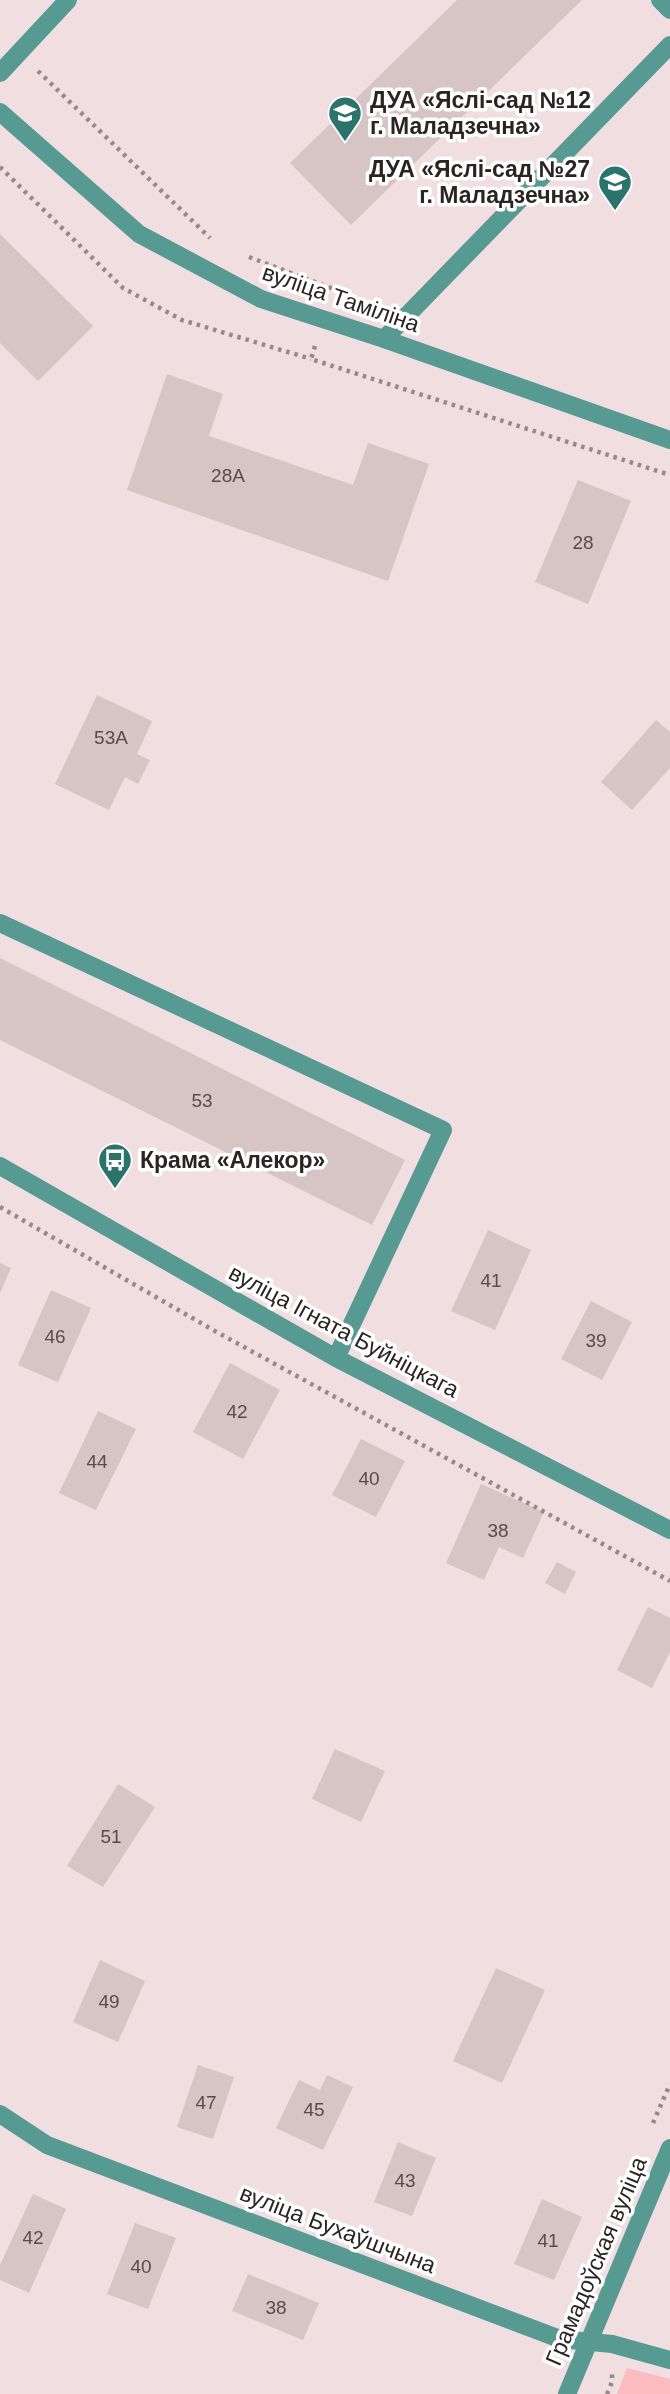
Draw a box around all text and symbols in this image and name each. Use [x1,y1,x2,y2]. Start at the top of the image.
place label: ДУА «Яслі-сад №12 г. Маладзечна» [370,87,591,139]
school or university icon: ДУА «Яслі-сад №12 г. Маладзечна» [326,94,364,143]
place label: ДУА «Яслі-сад №27 г. Маладзечна» [369,156,590,208]
school or university icon: ДУА «Яслі-сад №27 г. Маладзечна» [596,163,634,212]
street label: вуліца Таміліна [259,259,423,337]
house number: 28А [211,465,245,486]
house number: 28 [572,532,594,553]
house number: 53А [94,727,128,748]
house number: 53 [191,1090,213,1111]
bus stop icon: Крама «Алекор» [96,1141,134,1190]
place label: Крама «Алекор» [140,1147,325,1173]
street label: вуліца Ігната Буйніцкага [225,1259,464,1403]
house number: 41 [480,1270,502,1291]
house number: 46 [44,1326,66,1347]
house number: 39 [585,1330,607,1351]
house number: 42 [226,1401,248,1422]
house number: 44 [86,1451,108,1472]
house number: 40 [358,1468,380,1489]
house number: 38 [487,1520,509,1541]
house number: 51 [100,1826,122,1847]
house number: 49 [98,1991,120,2012]
house number: 47 [195,2092,217,2113]
house number: 45 [303,2099,325,2120]
street label: Грамадоўская вуліца [540,2153,652,2369]
house number: 43 [394,2170,416,2191]
street label: вуліца Бухаўшчына [236,2180,440,2278]
house number: 42 [22,2227,44,2248]
house number: 41 [537,2230,559,2251]
house number: 40 [130,2256,152,2277]
house number: 38 [265,2297,287,2318]

